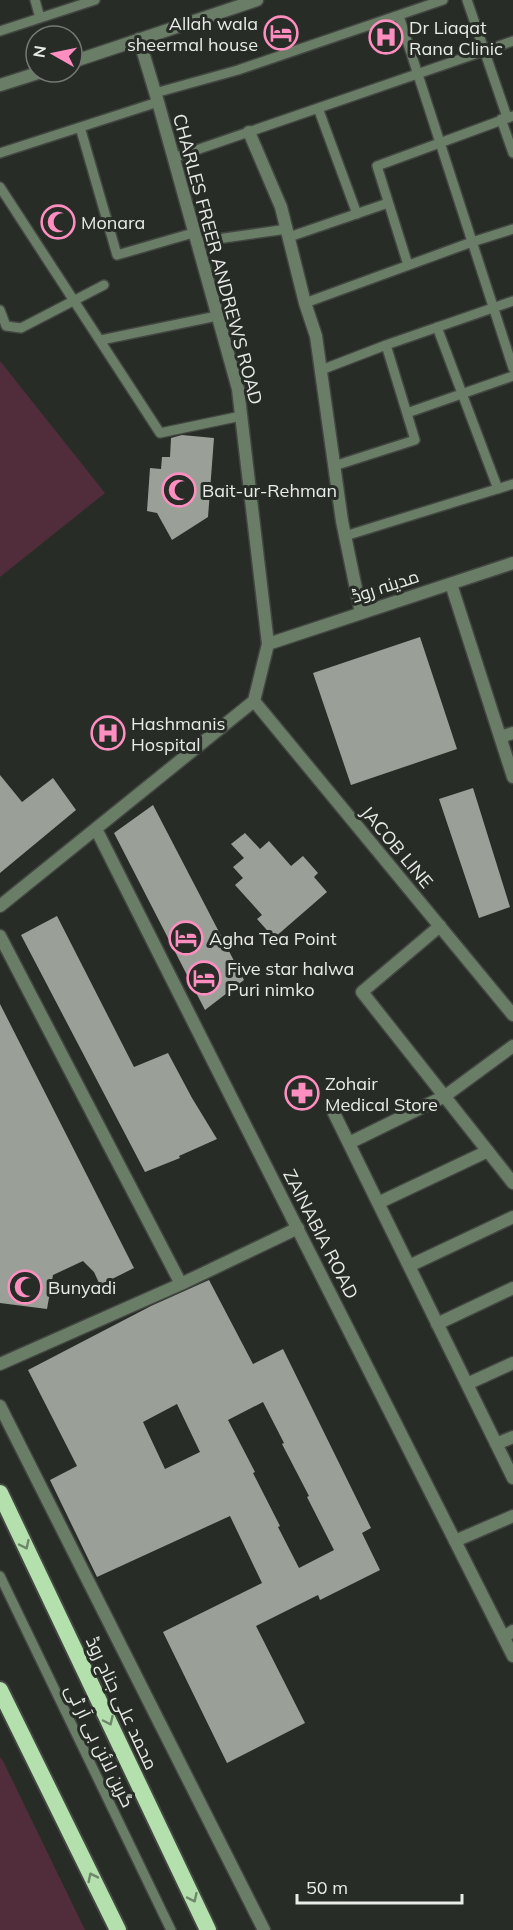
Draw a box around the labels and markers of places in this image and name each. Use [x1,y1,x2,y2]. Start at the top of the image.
place label: Allah wala sheermal house [127,12,258,56]
hotel icon: Allah wala sheermal house [263,15,299,51]
place label: Dr Liaqat Rana Clinic [409,16,503,60]
hospital icon: Dr Liaqat Rana Clinic [368,19,404,55]
mosque icon: Monara [40,204,76,240]
place label: Monara [81,211,145,234]
mosque icon: Bait-ur-Rehman [161,472,197,508]
place label: Bait-ur-Rehman [202,479,337,502]
place label: Hashmanis Hospital [131,712,225,756]
hospital icon: Hashmanis Hospital [90,715,126,751]
hotel icon: Agha Tea Point [168,920,204,956]
place label: Agha Tea Point [209,927,337,950]
place label: Five star halwa Puri nimko [227,957,354,1001]
hotel icon: Five star halwa Puri nimko [186,960,222,996]
place label: Zohair Medical Store [325,1072,438,1116]
pharmacy icon: Zohair Medical Store [284,1075,320,1111]
mosque icon: Bunyadi [7,1269,43,1305]
place label: Bunyadi [48,1276,116,1299]

